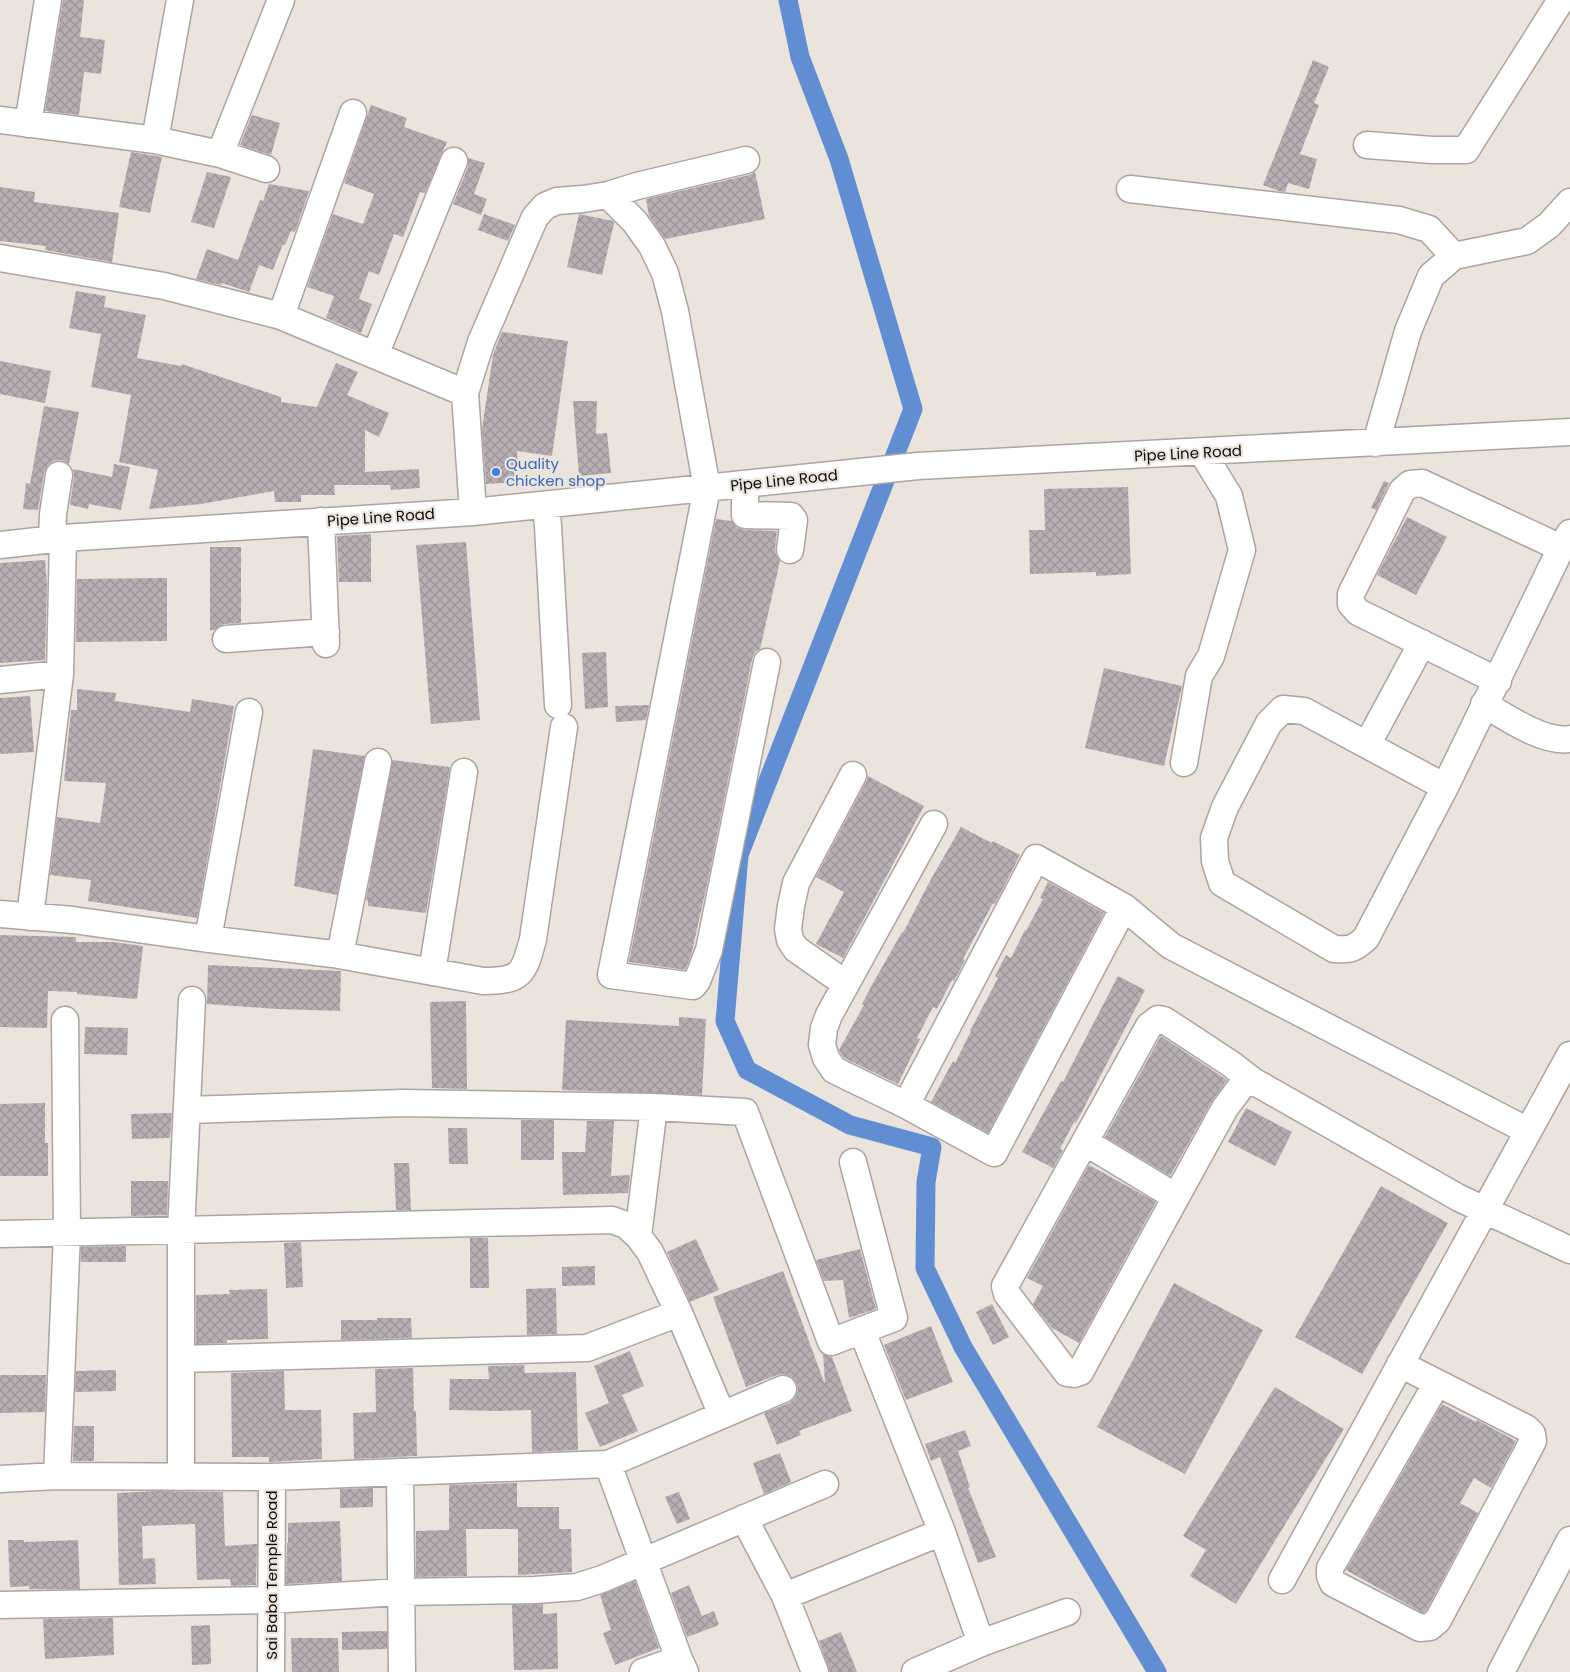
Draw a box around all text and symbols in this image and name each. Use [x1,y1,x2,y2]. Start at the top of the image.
street label: Pipe Line Road [1134,440,1242,466]
place label: Quality chicken shop [506,453,605,491]
street label: Pipe Line Road [729,464,839,496]
marker: Quality chicken shop [490,466,502,478]
street label: Pipe Line Road [326,503,436,531]
street label: Sai Baba Temple Road [261,1490,282,1660]

